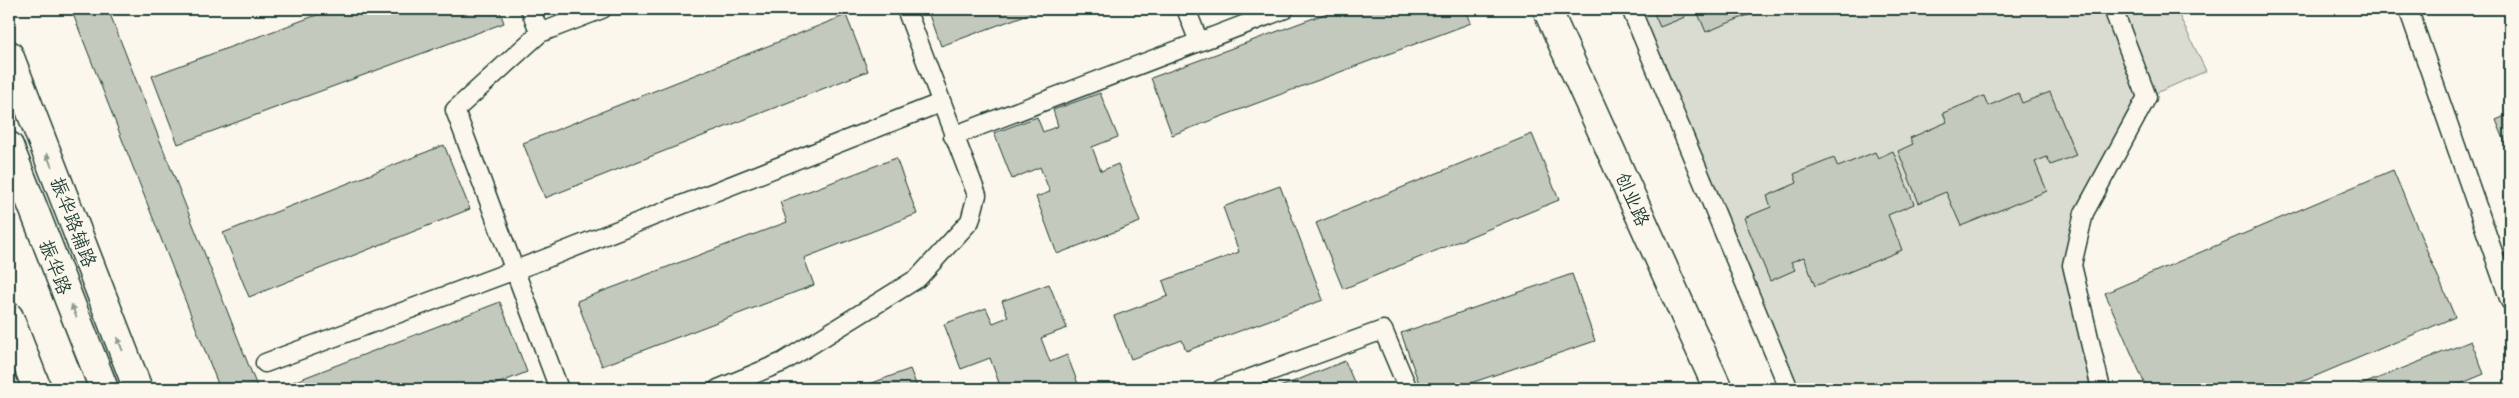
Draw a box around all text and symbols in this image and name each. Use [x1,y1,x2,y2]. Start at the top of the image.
one-way arrow [45,152,53,167]
street label: 创业路 [1610,168,1656,230]
street label: 振华路辅路 [46,174,102,270]
street label: 振华路 [35,236,77,298]
one-way arrow [69,304,77,318]
one-way arrow [116,337,124,351]

